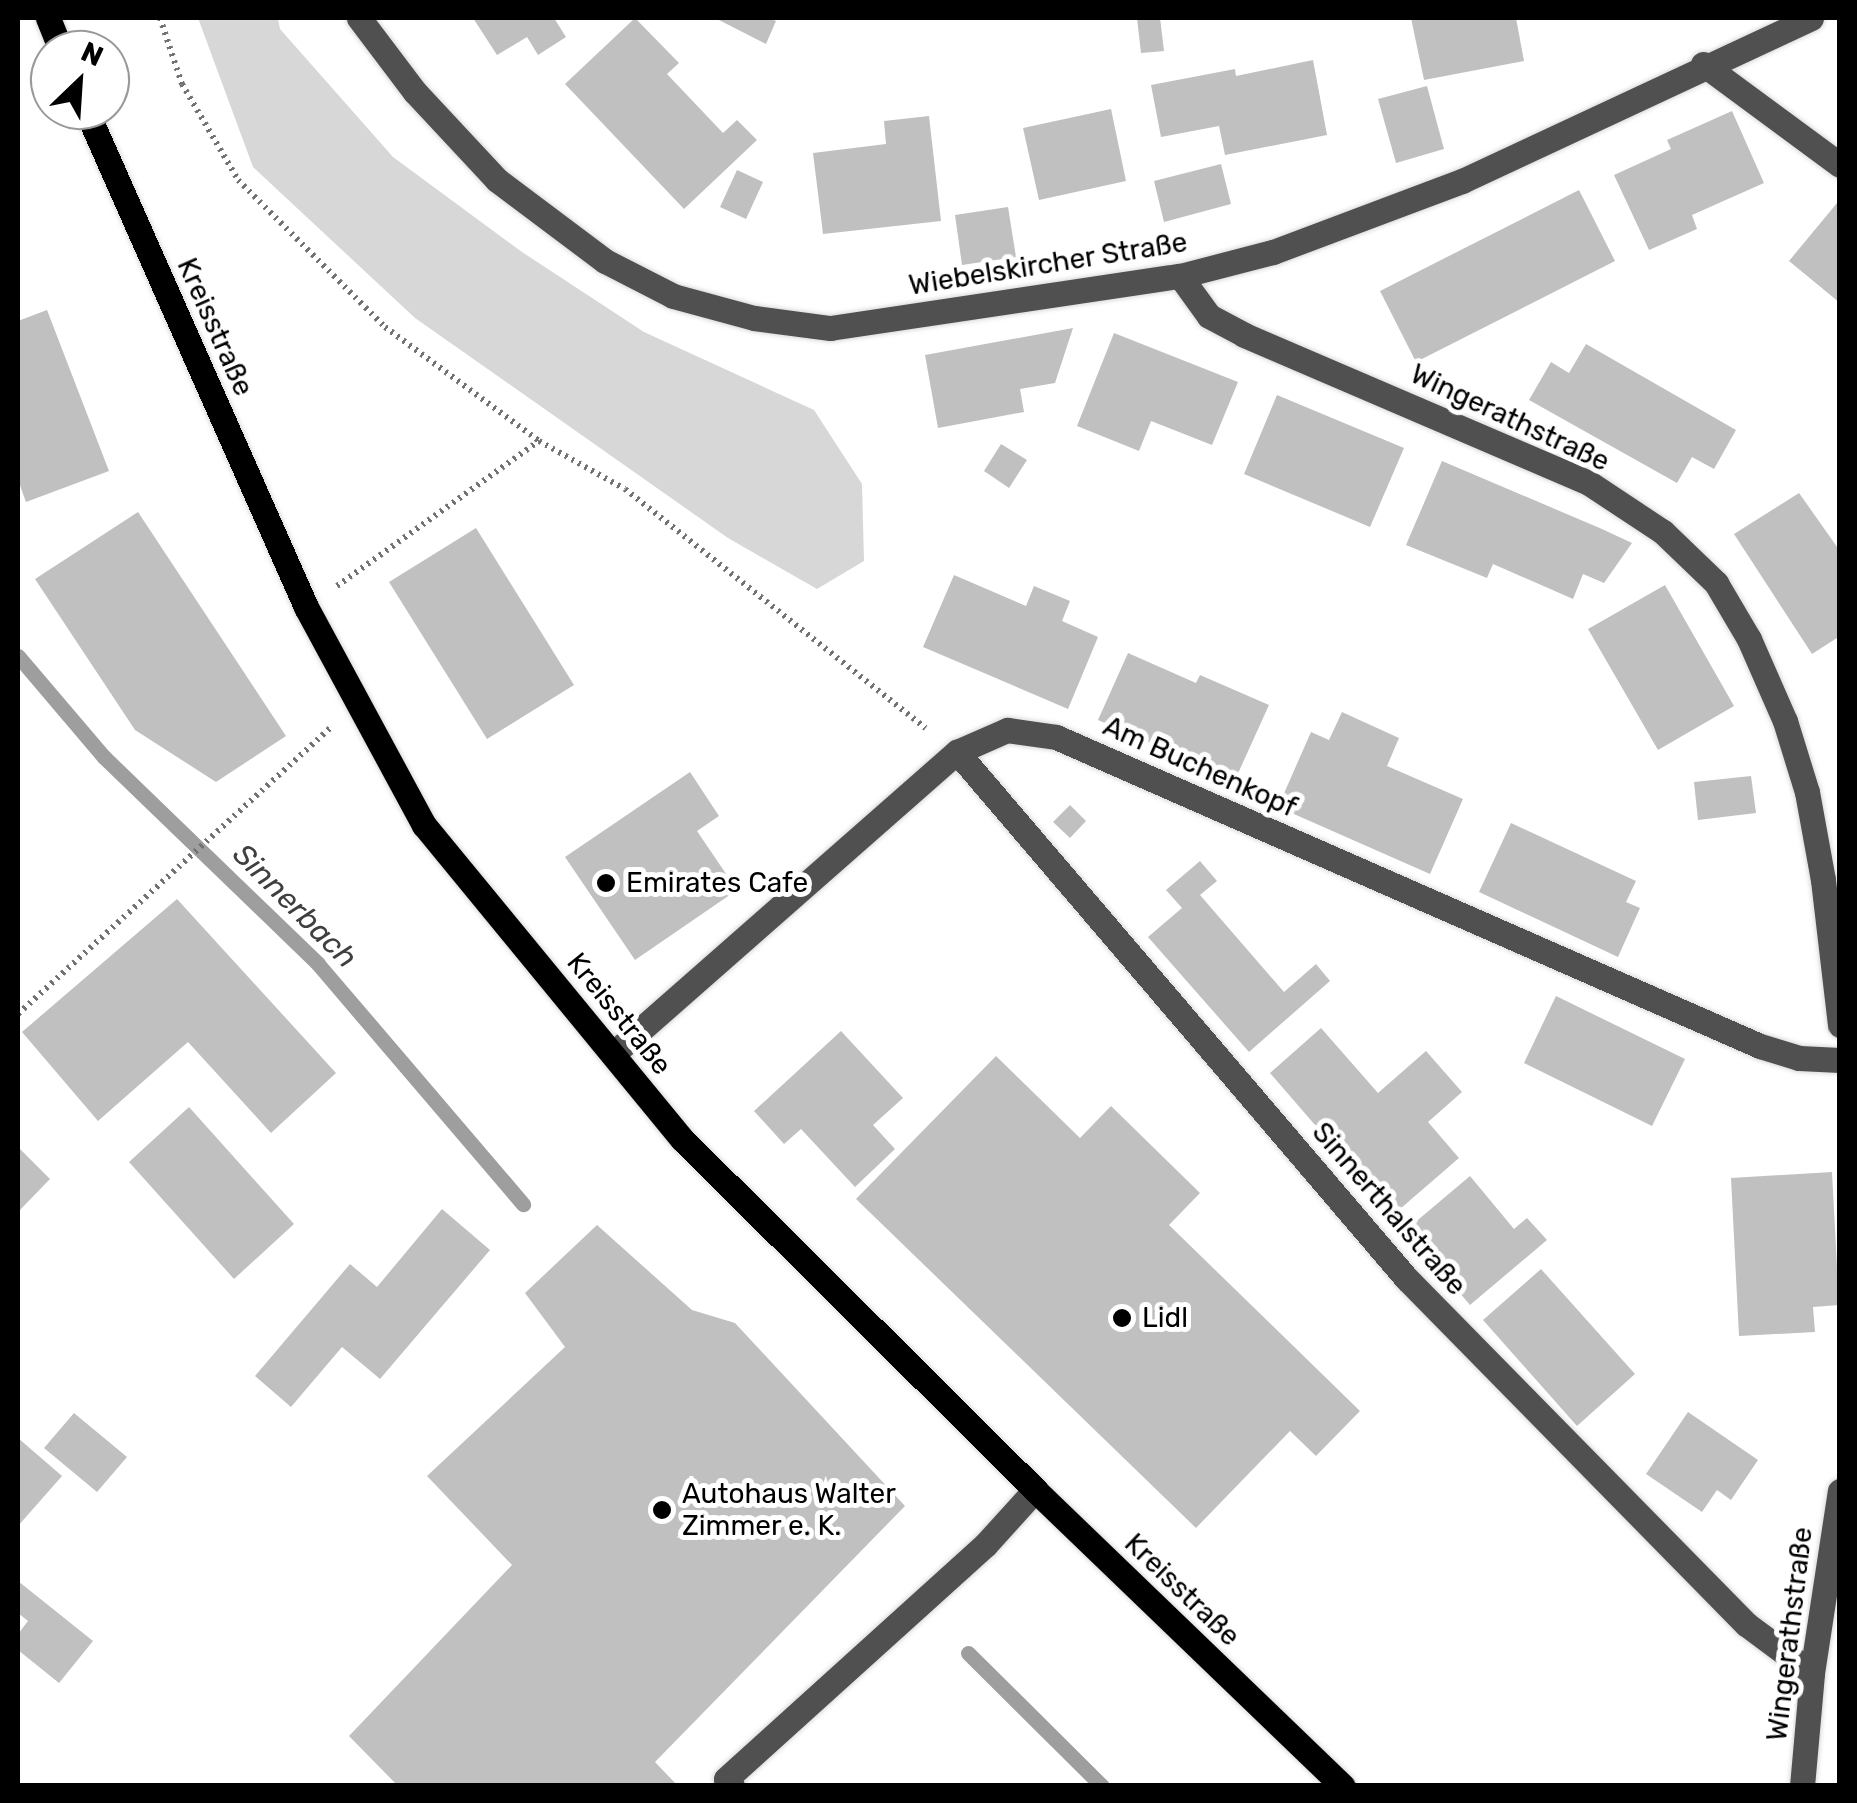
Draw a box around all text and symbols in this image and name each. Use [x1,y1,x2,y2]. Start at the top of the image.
north arrow [30,30,130,130]
text: N [76,35,108,73]
street label: Wiebelskircher Straße [906,225,1190,303]
street label: Kreisstraße [170,253,260,401]
street label: Wingerathstraße [1405,357,1615,479]
street label: Am Buchenkopf [1098,709,1302,825]
water label: Sinnerbach [225,836,365,976]
place label: Emirates Cafe [626,866,808,900]
marker: Emirates Cafe [595,872,617,894]
street label: Kreisstraße [560,946,678,1082]
street label: Sinnerthalstraße [1305,1116,1473,1302]
place label: Lidl [1142,1301,1188,1335]
marker: Lidl [1111,1307,1133,1329]
place label: Autohaus Walter Zimmer e. K. [682,1477,896,1543]
marker: Autohaus Walter Zimmer e. K. [651,1499,673,1521]
street label: Wingerathstraße [1760,1525,1820,1743]
street label: Kreisstraße [1117,1527,1247,1653]

